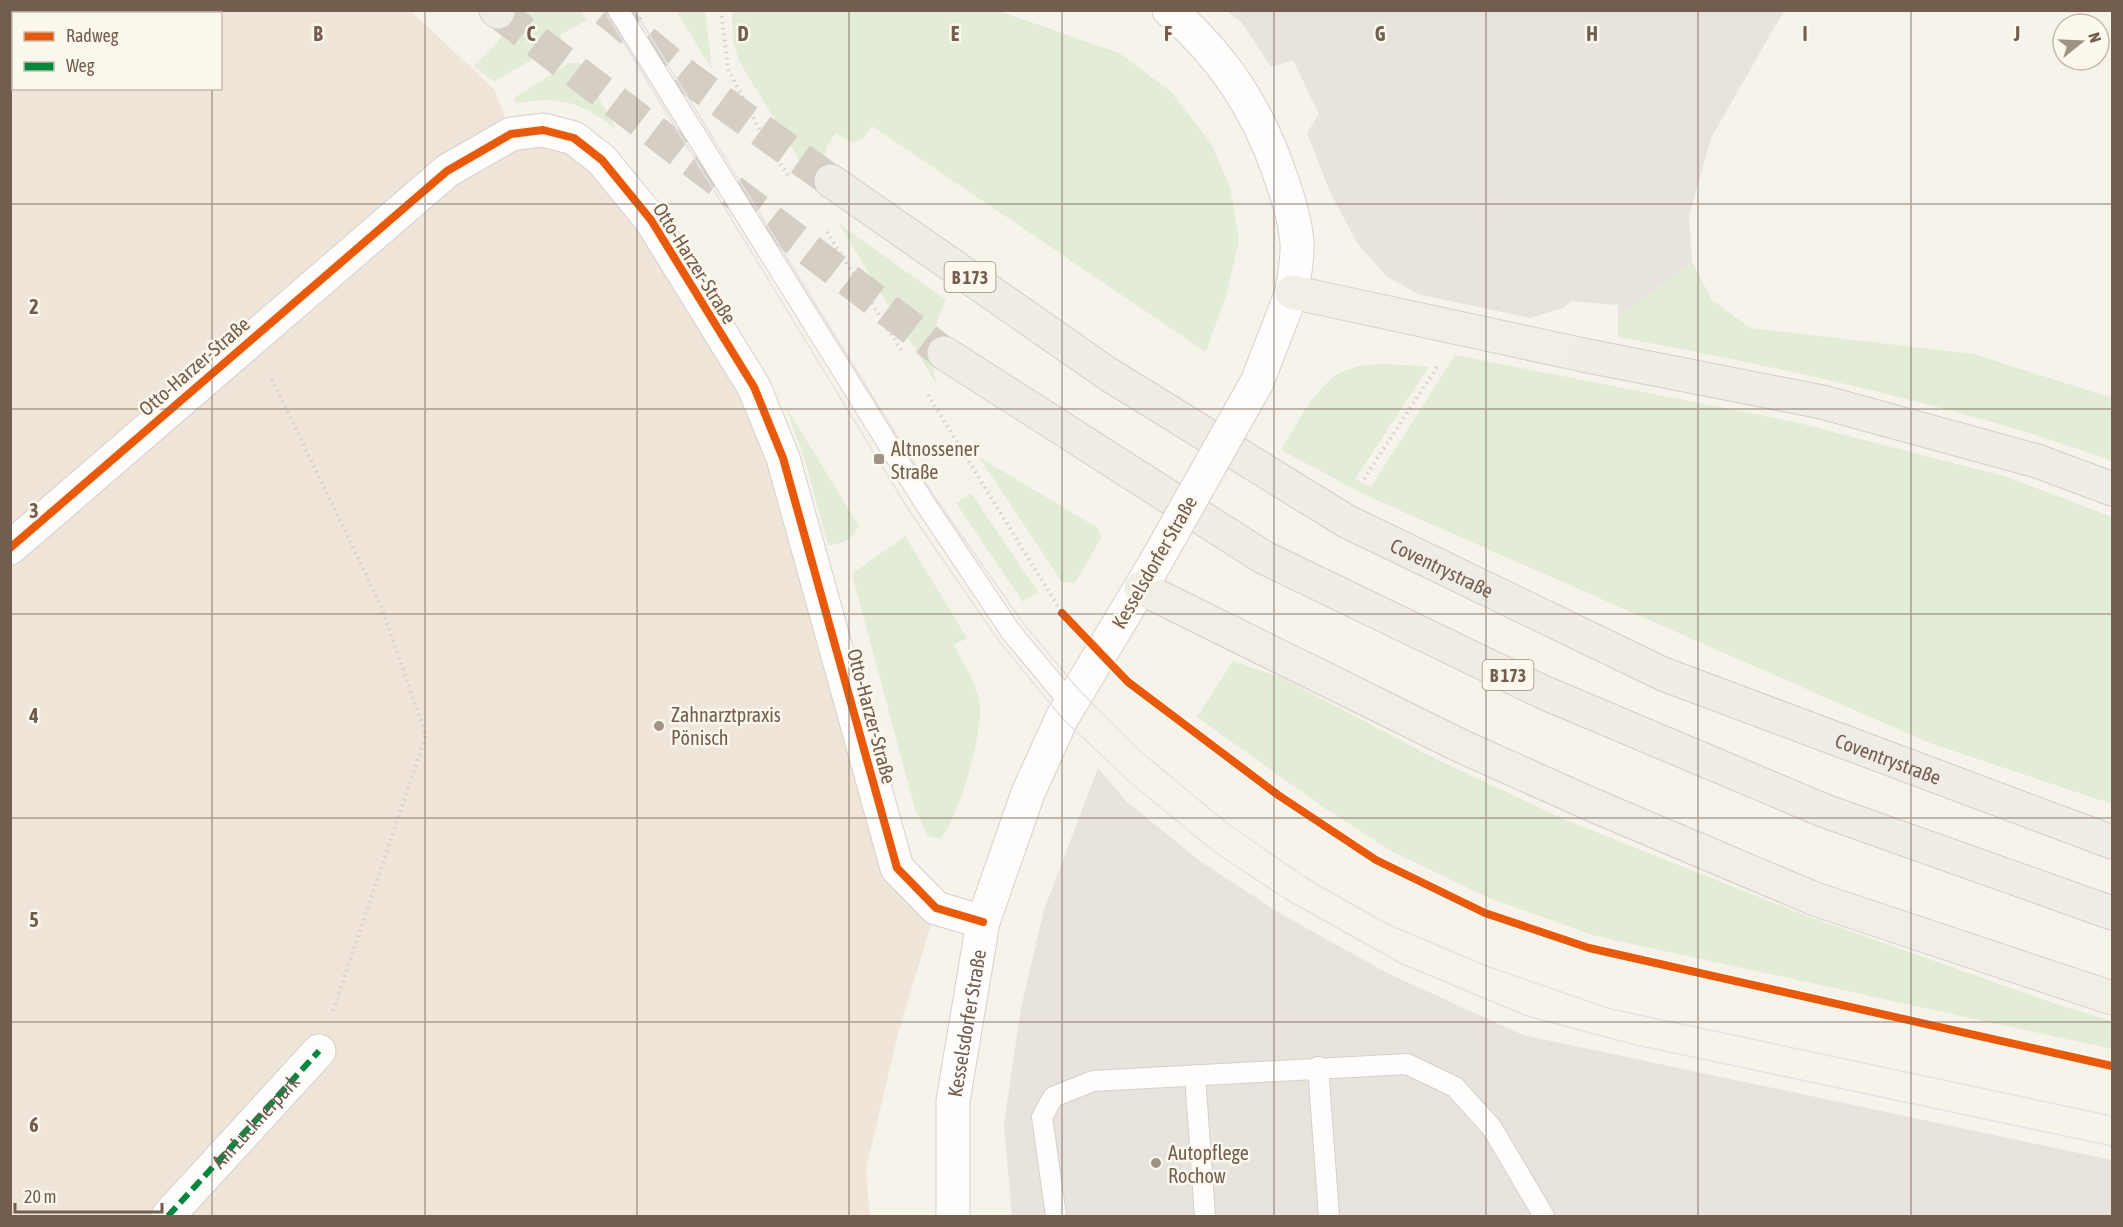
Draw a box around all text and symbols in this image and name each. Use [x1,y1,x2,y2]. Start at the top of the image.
legend [12,12,222,90]
north arrow [2051,12,2111,72]
text: B [313,22,323,45]
text: C [527,22,536,45]
text: D [737,22,749,45]
text: E [951,22,960,45]
text: F [1164,22,1172,45]
text: G [1375,22,1386,45]
text: H [1586,22,1598,45]
text: I [1802,22,1808,45]
text: J [2013,22,2020,45]
text: Radweg [66,25,119,46]
text: N [2085,30,2105,45]
text: Weg [66,55,95,76]
street label: Otto-Harzer-Straße [649,198,741,328]
road number: B 173 [944,262,996,292]
text: 2 [29,295,39,318]
street label: Otto-Harzer-Straße [134,312,254,420]
place label: Altnossener Straße [891,437,980,483]
marker: Altnossener Straße [872,452,886,466]
street label: Kesselsdorfer Straße [1107,492,1201,632]
text: 3 [29,499,39,522]
street label: Coventrystraße [1387,533,1497,602]
street label: Otto-Harzer-Straße [843,646,901,786]
road number: B 173 [1482,660,1534,690]
place label: Zahnarztpraxis Pönisch [671,703,781,749]
text: 4 [28,704,39,727]
marker: Zahnarztpraxis Pönisch [652,719,666,733]
street label: Coventrystraße [1832,728,1944,789]
text: 5 [29,908,39,931]
street label: Kesselsdorfer Straße [942,947,990,1099]
street label: Am Lucknerpark [206,1069,304,1172]
text: 6 [29,1113,39,1136]
place label: Autopflege Rochow [1168,1141,1249,1187]
marker: Autopflege Rochow [1149,1156,1163,1170]
scale bar [15,1176,162,1214]
text: 20 m [24,1186,56,1207]

